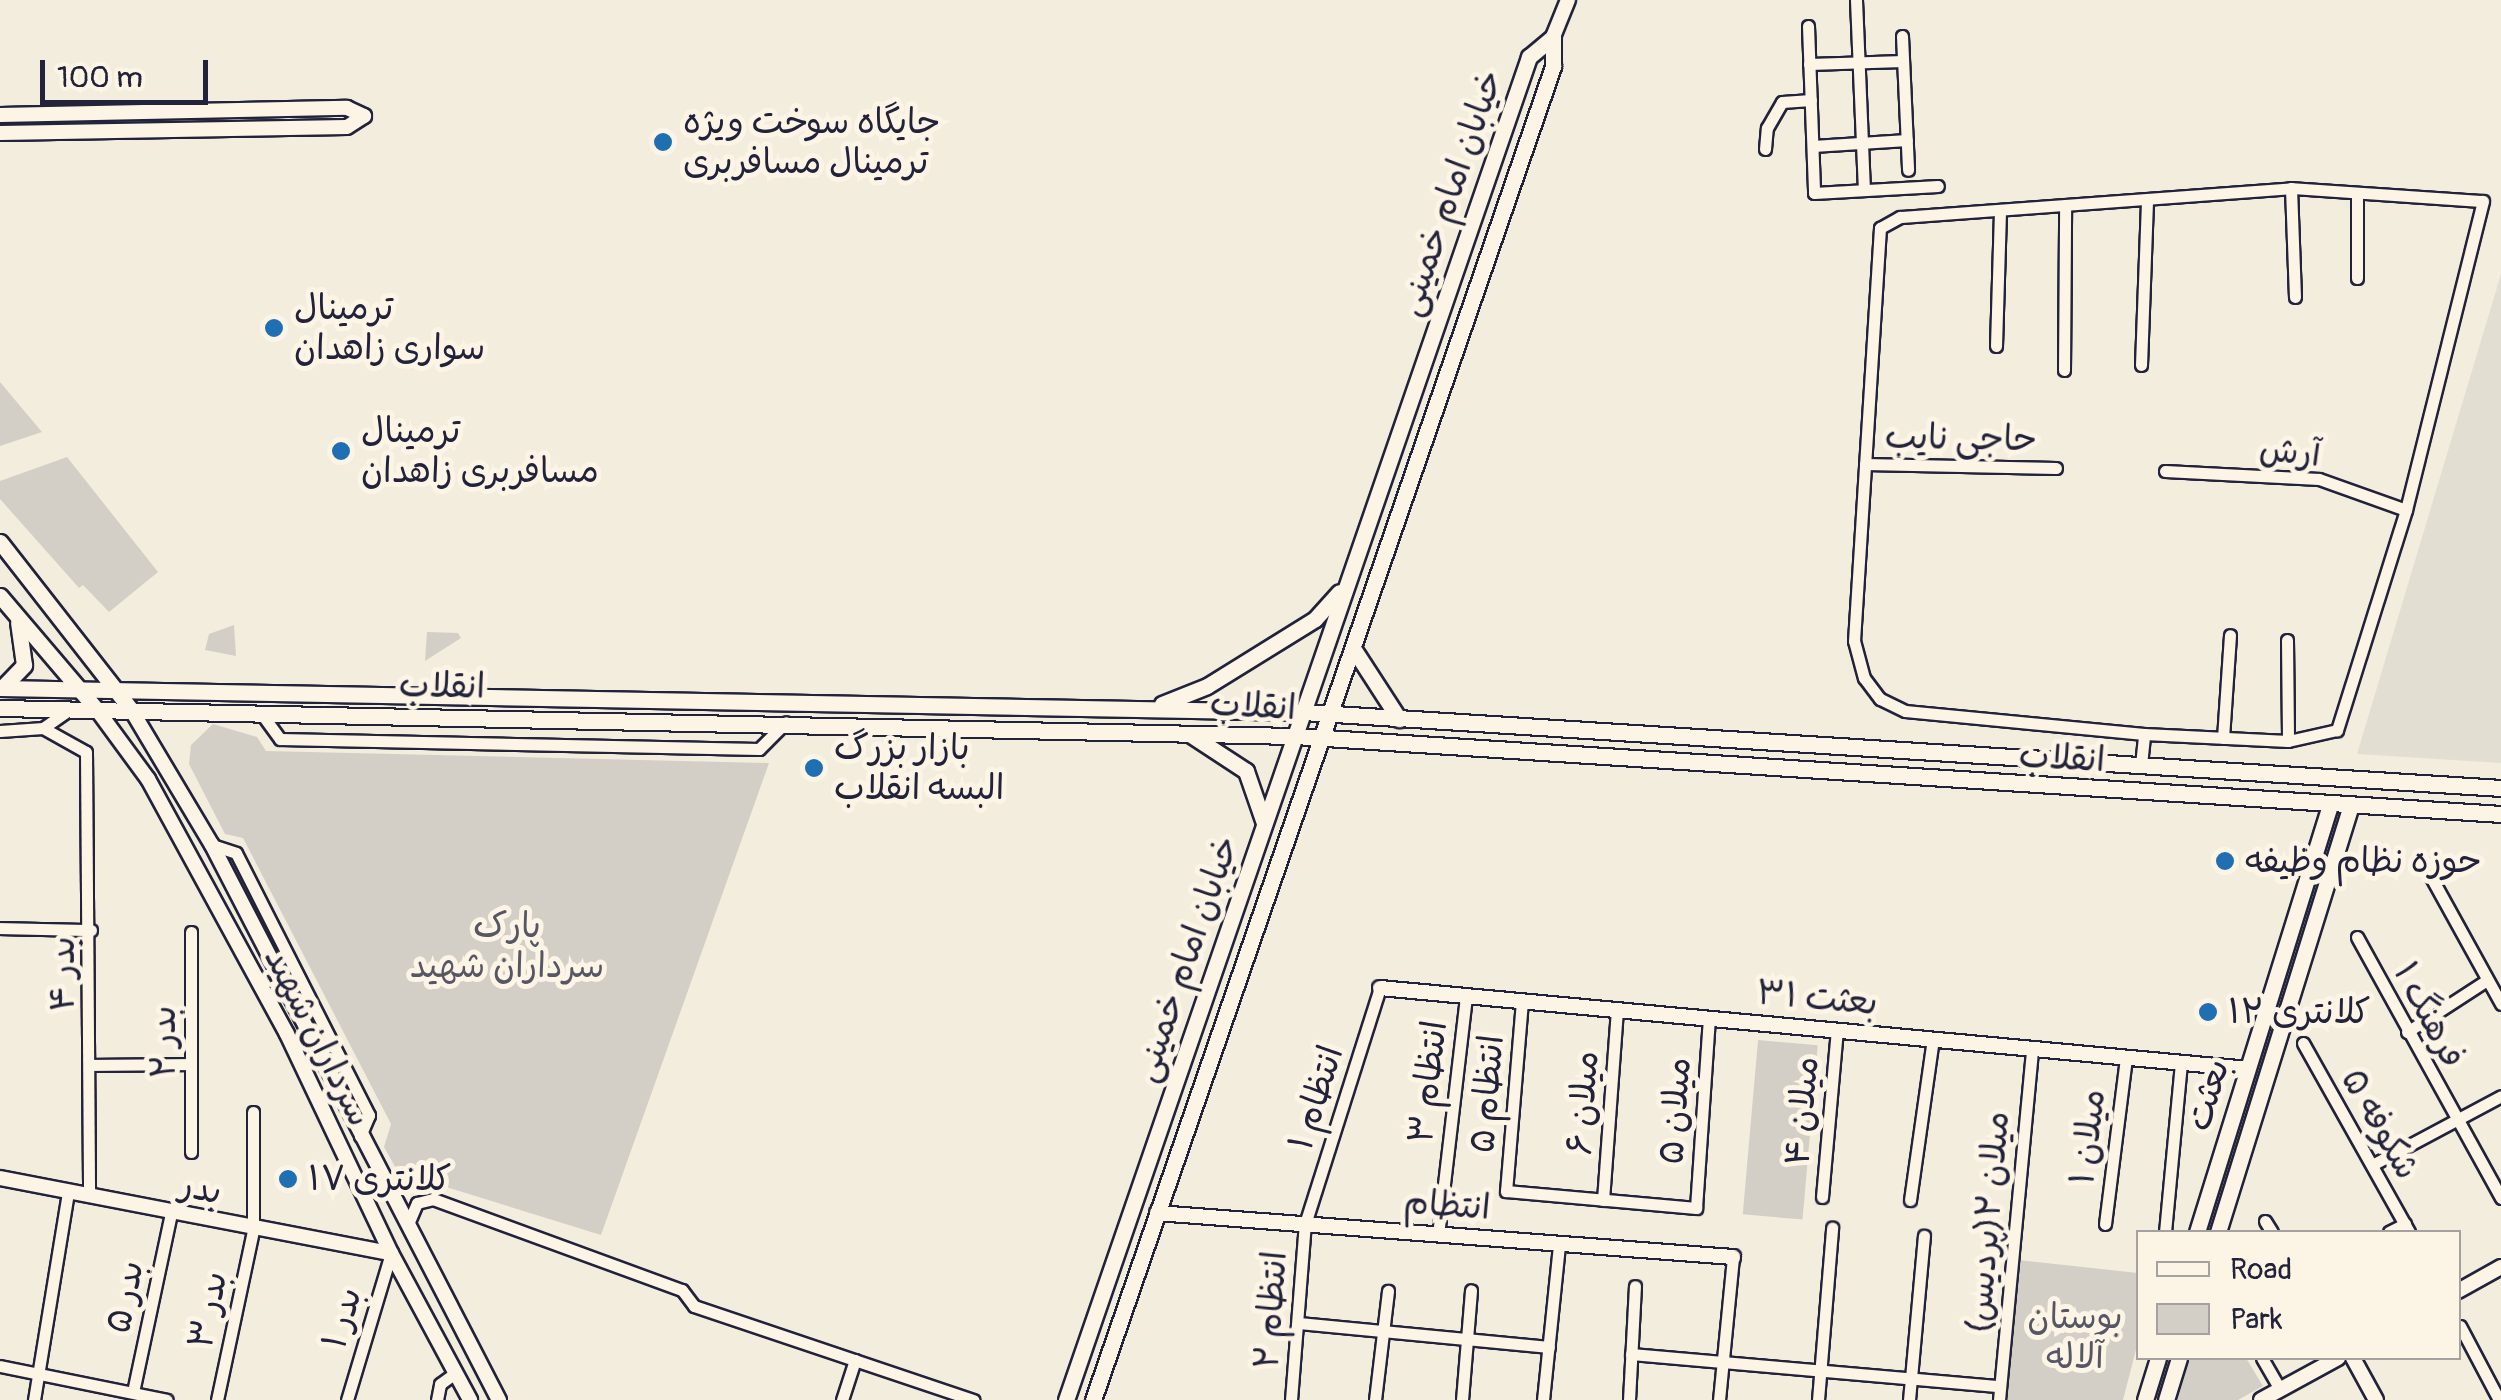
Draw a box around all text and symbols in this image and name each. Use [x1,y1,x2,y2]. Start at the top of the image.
scale bar [45,40,212,102]
text: 100 m [57,59,143,96]
street label: خیابان امام خمینی [1388,65,1512,321]
place label: جایگاه سوخت ویژه ترمینال مسافربری [683,101,941,183]
marker: جایگاه سوخت ویژه ترمینال مسافربری [652,131,674,153]
place label: ترمینال سواری زاهدان [294,287,485,369]
marker: ترمینال سواری زاهدان [263,317,285,339]
place label: ترمینال مسافربری زاهدان [361,410,599,492]
street label: حاجی نایب [1884,416,2038,460]
street label: آرش [2257,428,2323,476]
marker: ترمینال مسافربری زاهدان [330,440,352,462]
street label: انقلاب [398,664,486,708]
street label: انقلاب [1209,683,1297,729]
place label: بازار بزرگ البسه انقلاب [834,727,1004,809]
street label: انقلاب [2018,735,2106,781]
marker: بازار بزرگ البسه انقلاب [803,757,825,779]
street label: خیابان امام خمینی [1124,831,1248,1087]
place label: حوزه نظام وظیفه [2245,840,2482,882]
marker: حوزه نظام وظیفه [2214,850,2236,872]
park label: پارک سرداران شهید [410,905,604,987]
street label: بدر ۴ [42,936,84,1012]
street label: سرداران شهید [255,941,381,1133]
street label: فرهنگ ۱ [2384,955,2474,1075]
street label: بعثت ۳۱ [1755,972,1879,1024]
place label: کلانتری ۱۲ [2228,991,2370,1033]
marker: کلانتری ۱۲ [2197,1001,2219,1023]
street label: بدر ۲ [143,1006,185,1078]
street label: انتظام ۳ [1400,1018,1456,1146]
street label: انتظام ۵ [1461,1033,1513,1155]
street label: انتظام ۱ [1279,1041,1353,1155]
street label: میلان ۶ [1558,1050,1608,1156]
street label: بعثت [2177,1054,2239,1136]
street label: میلان ۴ [1776,1055,1828,1167]
street label: میلان ۵ [1650,1056,1700,1166]
street label: شکوفه ۵ [2332,1061,2428,1187]
street label: میلان ۱ [2061,1087,2115,1187]
street label: میلان ۲(پردیس) [1957,1109,2019,1335]
place label: کلانتری ۱۷ [308,1158,451,1200]
street label: بدر [176,1164,226,1214]
marker: کلانتری ۱۷ [277,1168,299,1190]
street label: انتظام [1402,1181,1492,1229]
legend [2136,1230,2461,1360]
street label: انتظام ۲ [1246,1250,1296,1370]
text: Road [2230,1251,2292,1288]
street label: بدر ۵ [97,1257,153,1337]
street label: بدر ۳ [179,1268,237,1352]
street label: بدر ۱ [313,1282,371,1354]
park label: بوستان آلاله [2027,1296,2123,1378]
text: Park [2230,1301,2283,1338]

